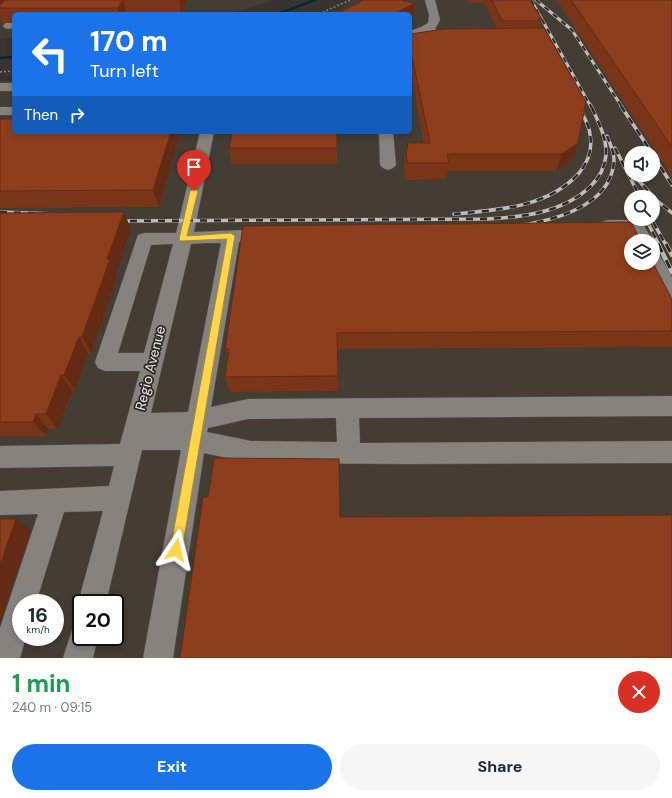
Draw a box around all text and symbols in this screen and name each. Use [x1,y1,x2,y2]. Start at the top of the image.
text: 170 m [90,23,168,60]
icon: left [24,28,76,80]
text: Turn left [90,59,159,83]
icon: right [66,104,88,126]
text: Then [24,105,58,125]
map controls [624,146,660,270]
button: sound [624,146,660,182]
pin [177,150,211,191]
icon: arrive [183,156,205,178]
button: search [624,190,660,226]
button: layers [624,234,660,270]
street label: Regio Avenue [131,324,169,412]
position arrow [155,529,197,571]
speed limit sign: 20 [72,594,124,646]
text: 16 [28,602,48,628]
text: km/h [26,623,50,636]
text: 1 min [12,668,70,699]
button: close [618,671,660,713]
text: 240 m · 09:15 [12,699,92,716]
button: Exit [12,744,332,790]
button: Share [340,744,660,790]

